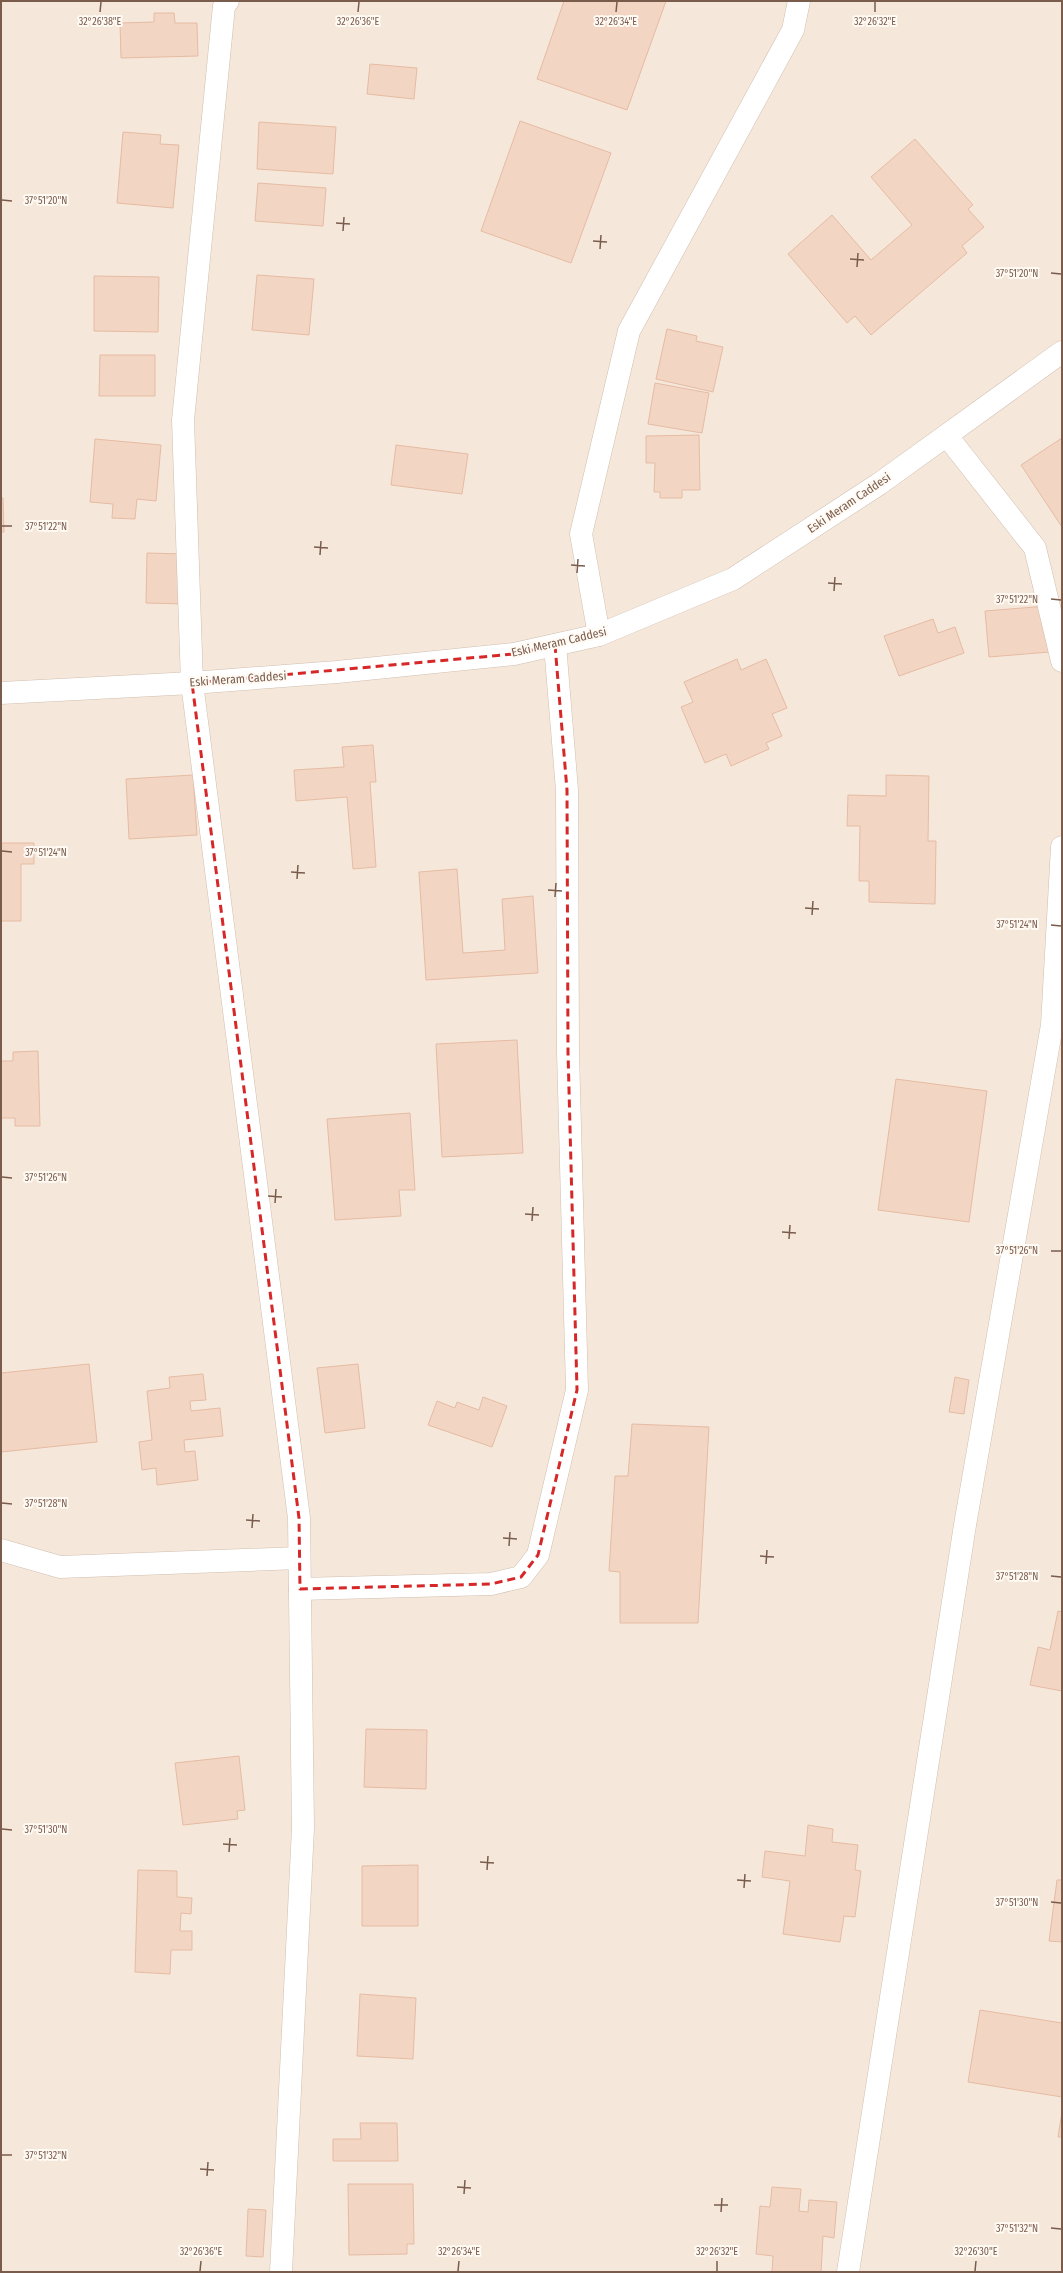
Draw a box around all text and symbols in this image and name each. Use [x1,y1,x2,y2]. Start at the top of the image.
text: 32°26'38"E [79,16,122,28]
text: 32°26'36"E [337,16,380,28]
text: 32°26'34"E [595,16,637,28]
text: 32°26'32"E [854,16,896,28]
text: 37°51'20"N [25,195,67,207]
text: 37°51'20"N [996,268,1038,280]
street label: Eski Meram Caddesi [805,470,893,536]
text: 37°51'22"N [25,521,67,533]
text: 37°51'22"N [996,594,1038,606]
street label: Eski Meram Caddesi [510,624,608,660]
street label: Eski Meram Caddesi [189,669,287,689]
text: 37°51'24"N [25,847,67,859]
text: 37°51'24"N [996,919,1038,931]
text: 37°51'26"N [25,1172,67,1184]
text: 37°51'26"N [996,1245,1038,1257]
text: 37°51'28"N [25,1498,67,1510]
text: 37°51'28"N [996,1571,1038,1583]
text: 37°51'30"N [25,1824,67,1836]
text: 37°51'30"N [996,1897,1038,1909]
text: 37°51'32"N [25,2150,67,2162]
text: 37°51'32"N [996,2223,1038,2235]
text: 32°26'36"E [180,2246,223,2258]
text: 32°26'34"E [438,2246,480,2258]
text: 32°26'32"E [696,2246,738,2258]
text: 32°26'30"E [955,2246,998,2258]

